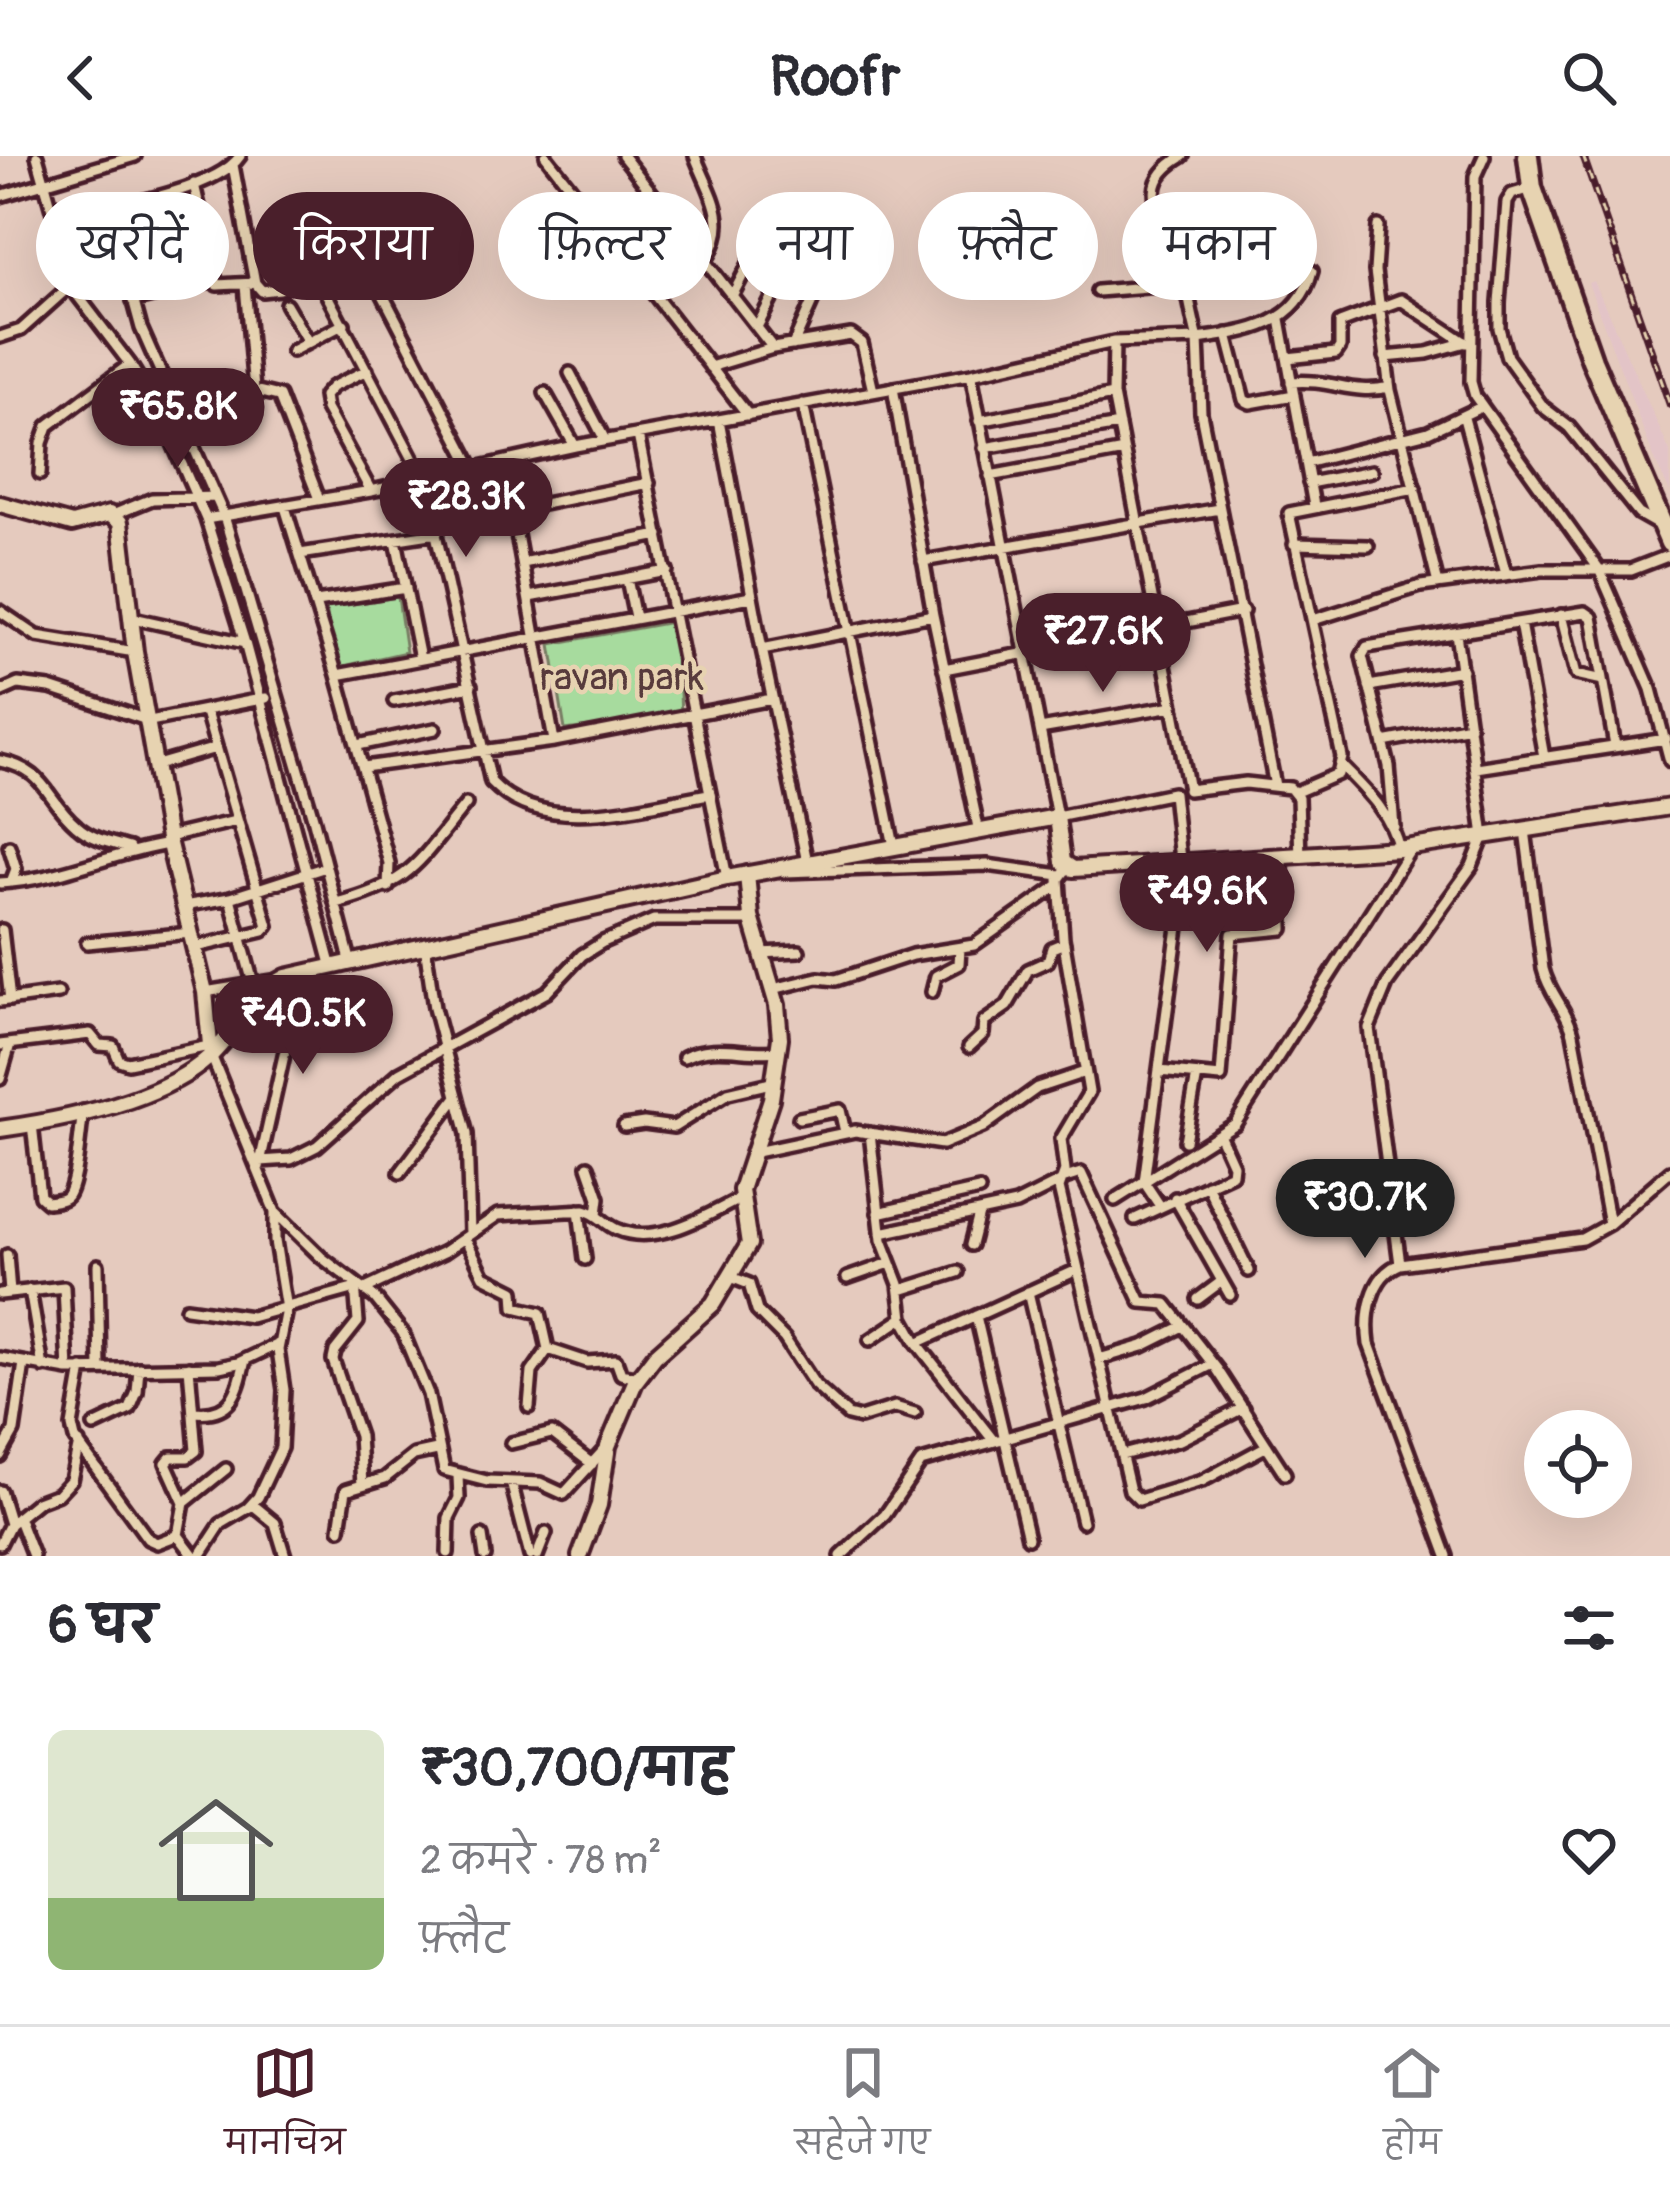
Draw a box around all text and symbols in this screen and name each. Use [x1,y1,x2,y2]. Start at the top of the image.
text: Roofr [770,44,900,112]
icon: back [48,45,114,111]
icon: search [1556,45,1622,111]
chip: खरीदें [36,192,229,300]
chip: किराया [253,192,474,300]
chip: फ़िल्टर [498,192,712,300]
chip: नया [736,192,894,300]
chip: फ़्लैट [918,192,1098,300]
chip: मकान [1122,192,1317,300]
pin: ₹65.8K [80,368,276,470]
text: ₹65.8K [119,382,237,431]
pin: ₹28.3K [368,458,564,560]
text: ₹28.3K [407,472,525,521]
pin: ₹27.6K [1005,593,1201,695]
text: ₹27.6K [1043,607,1163,656]
park label: ravan park [540,653,704,702]
pin: ₹49.6K [1109,853,1305,955]
text: ₹49.6K [1147,867,1267,916]
pin: ₹40.5K [205,975,401,1077]
text: ₹40.5K [240,989,366,1038]
pin: ₹30.7K [1267,1159,1463,1261]
text: ₹30.7K [1303,1173,1427,1222]
map controls [1524,1410,1632,1518]
button: locate [1524,1410,1632,1518]
text: 6 घर [48,1594,157,1658]
icon: filters [1556,1595,1622,1661]
text: ₹30,700/माह [420,1737,731,1801]
icon: home [144,1778,288,1922]
icon: heart [1556,1817,1622,1883]
text: 2 कमरे · 78 m² [420,1836,662,1885]
text: फ़्लैट [420,1915,509,1964]
tab: मानचित्र [225,2040,346,2179]
tab: सहेजे गए [795,2040,930,2179]
tab: होम [1379,2040,1445,2179]

